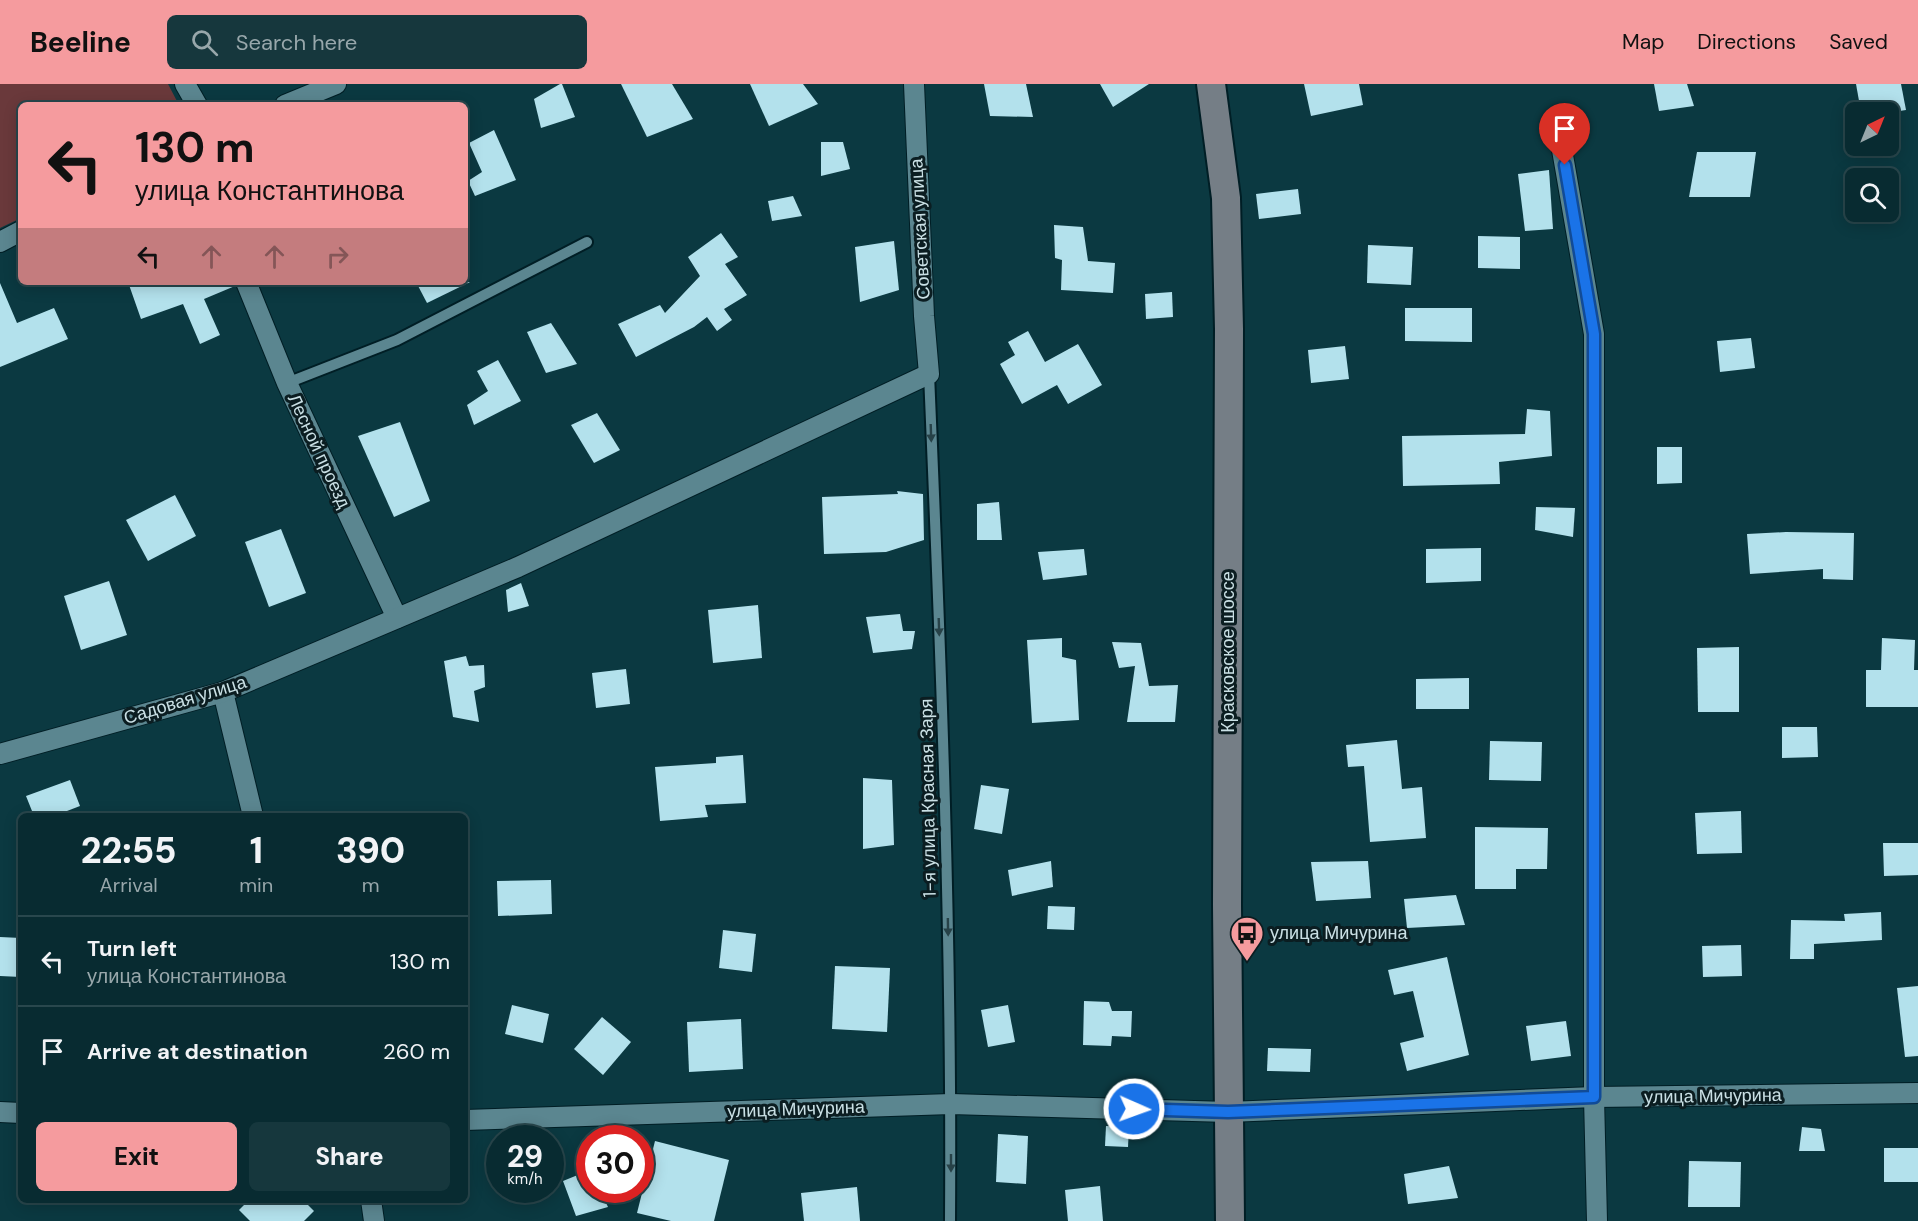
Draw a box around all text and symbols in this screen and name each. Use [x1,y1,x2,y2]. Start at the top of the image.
search box [167,15,587,69]
text: Beeline [30,24,131,61]
icon: search [188,26,221,59]
text: Search here [236,28,357,57]
text: Map [1622,28,1664,56]
text: Directions [1697,28,1796,56]
text: Saved [1829,28,1888,56]
north arrow [1845,102,1899,156]
map controls [1845,102,1899,222]
pin [1539,103,1590,165]
icon: arrive [1548,112,1581,145]
text: 130 m [135,120,255,175]
icon: left [36,126,114,204]
street label: Советская улица [904,157,936,300]
button: search [1845,168,1899,222]
text: улица Константинова [135,173,404,208]
icon: left [132,240,165,273]
icon: ahead [195,240,228,273]
icon: ahead [258,240,291,273]
icon: right [321,240,354,273]
street label: Лесной проезд [282,390,356,512]
one-way arrow [927,423,936,442]
street label: Красковское шоссе [1216,571,1240,733]
one-way arrow [935,618,944,637]
street label: Садовая улица [121,670,250,730]
street label: 1-я улица Красная Заря [914,699,942,897]
text: 22:55 [81,827,177,874]
text: 1 [250,827,263,874]
text: 390 [336,827,405,874]
text: Arrival [99,872,158,898]
text: min [239,872,273,898]
text: m [362,872,380,898]
bus stop icon: улица Мичурина [1229,915,1265,962]
one-way arrow [943,918,953,937]
place label: улица Мичурина [1270,921,1409,945]
text: Turn left [87,934,177,963]
icon: left [36,945,69,978]
text: 130 m [390,947,450,976]
text: улица Константинова [87,963,286,989]
icon: arrive [36,1035,69,1068]
text: Arrive at destination [87,1037,308,1066]
text: 260 m [383,1037,450,1066]
position arrow [1102,1077,1166,1141]
street label: улица Мичурина [1644,1083,1783,1109]
street label: улица Мичурина [727,1095,866,1123]
button: Exit [36,1122,237,1191]
button: Share [249,1122,450,1191]
speed limit sign: 30 [576,1125,654,1203]
text: 29 [507,1137,543,1176]
one-way arrow [946,1153,956,1172]
text: km/h [507,1169,543,1189]

